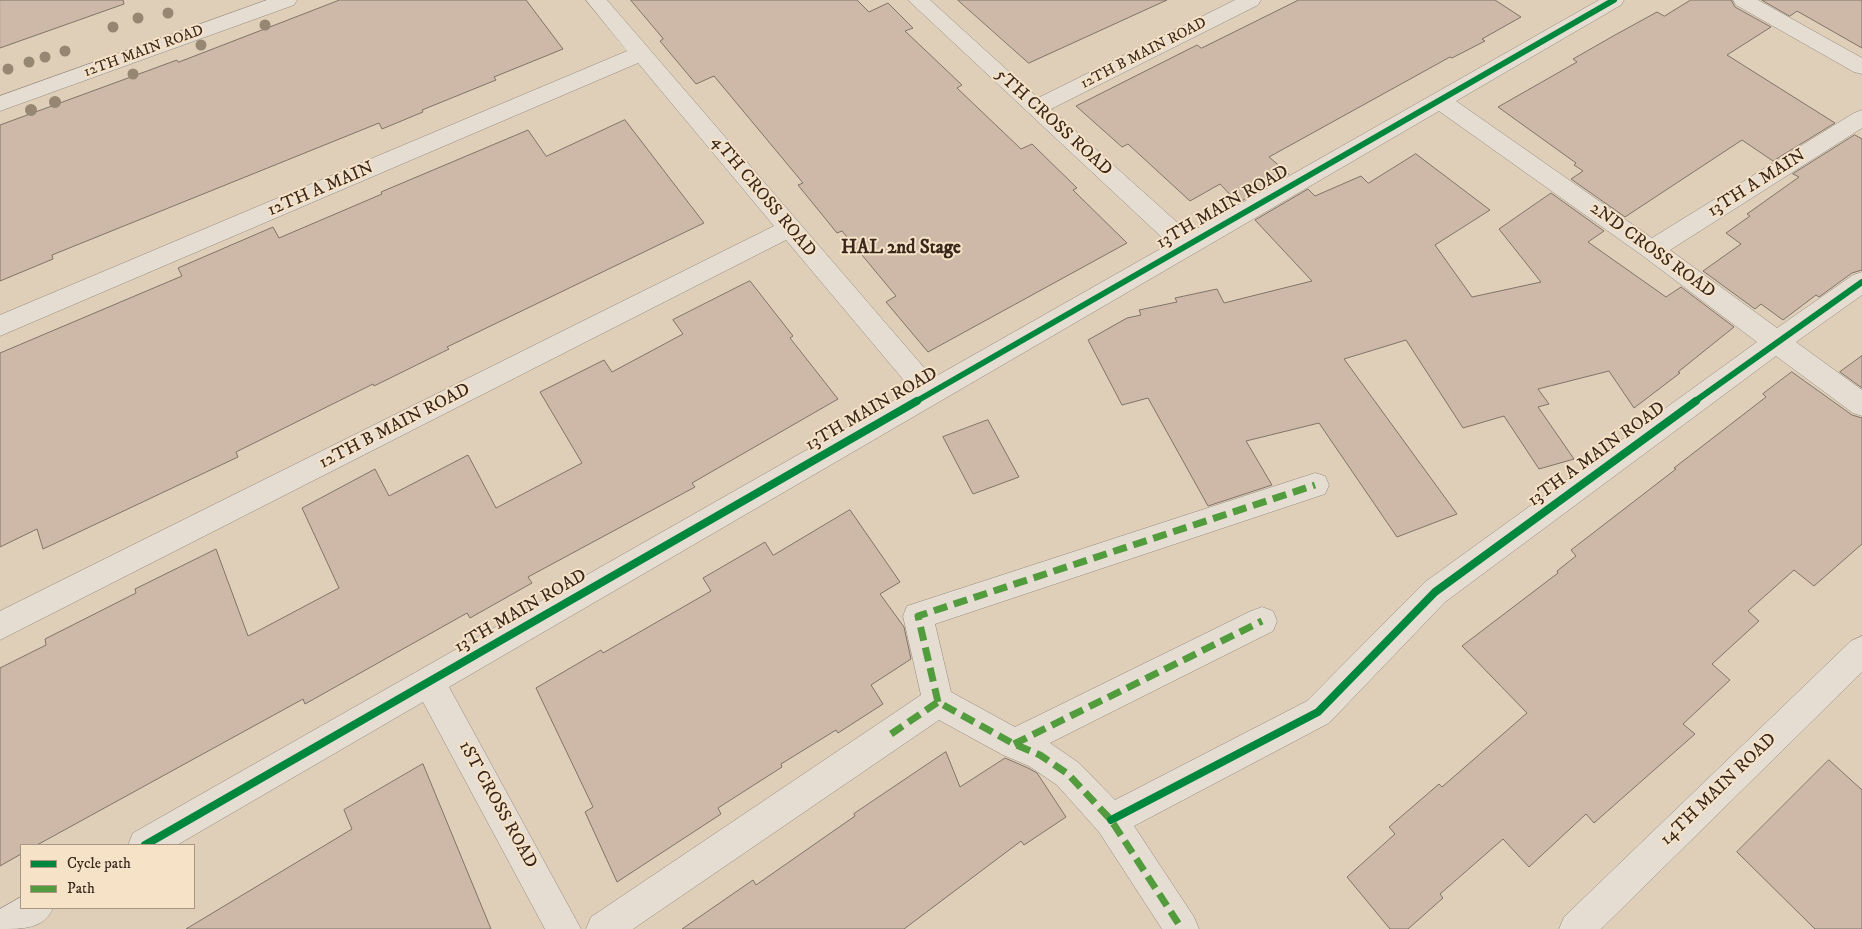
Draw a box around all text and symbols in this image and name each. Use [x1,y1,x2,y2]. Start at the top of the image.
street label: 12TH B MAIN ROAD [1078,14,1210,94]
street label: 12TH MAIN ROAD [82,22,206,82]
street label: 5TH CROSS ROAD [990,65,1116,181]
street label: 4TH CROSS ROAD [706,132,820,262]
street label: 13TH A MAIN [1704,145,1810,223]
street label: 12TH A MAIN [265,158,377,222]
street label: 13TH MAIN ROAD [1153,161,1293,255]
street label: 2ND CROSS ROAD [1585,198,1719,304]
district label: HAL 2nd Stage [841,238,961,260]
street label: 13TH MAIN ROAD [802,363,942,457]
street label: 12TH B MAIN ROAD [316,380,474,474]
street label: 13TH A MAIN ROAD [1524,398,1670,512]
street label: 13TH MAIN ROAD [451,565,591,659]
street label: 14TH MAIN ROAD [1657,729,1781,851]
street label: 1ST CROSS ROAD [453,738,541,872]
legend [20,844,195,909]
text: Cycle path [67,854,131,873]
text: Path [67,879,95,898]

